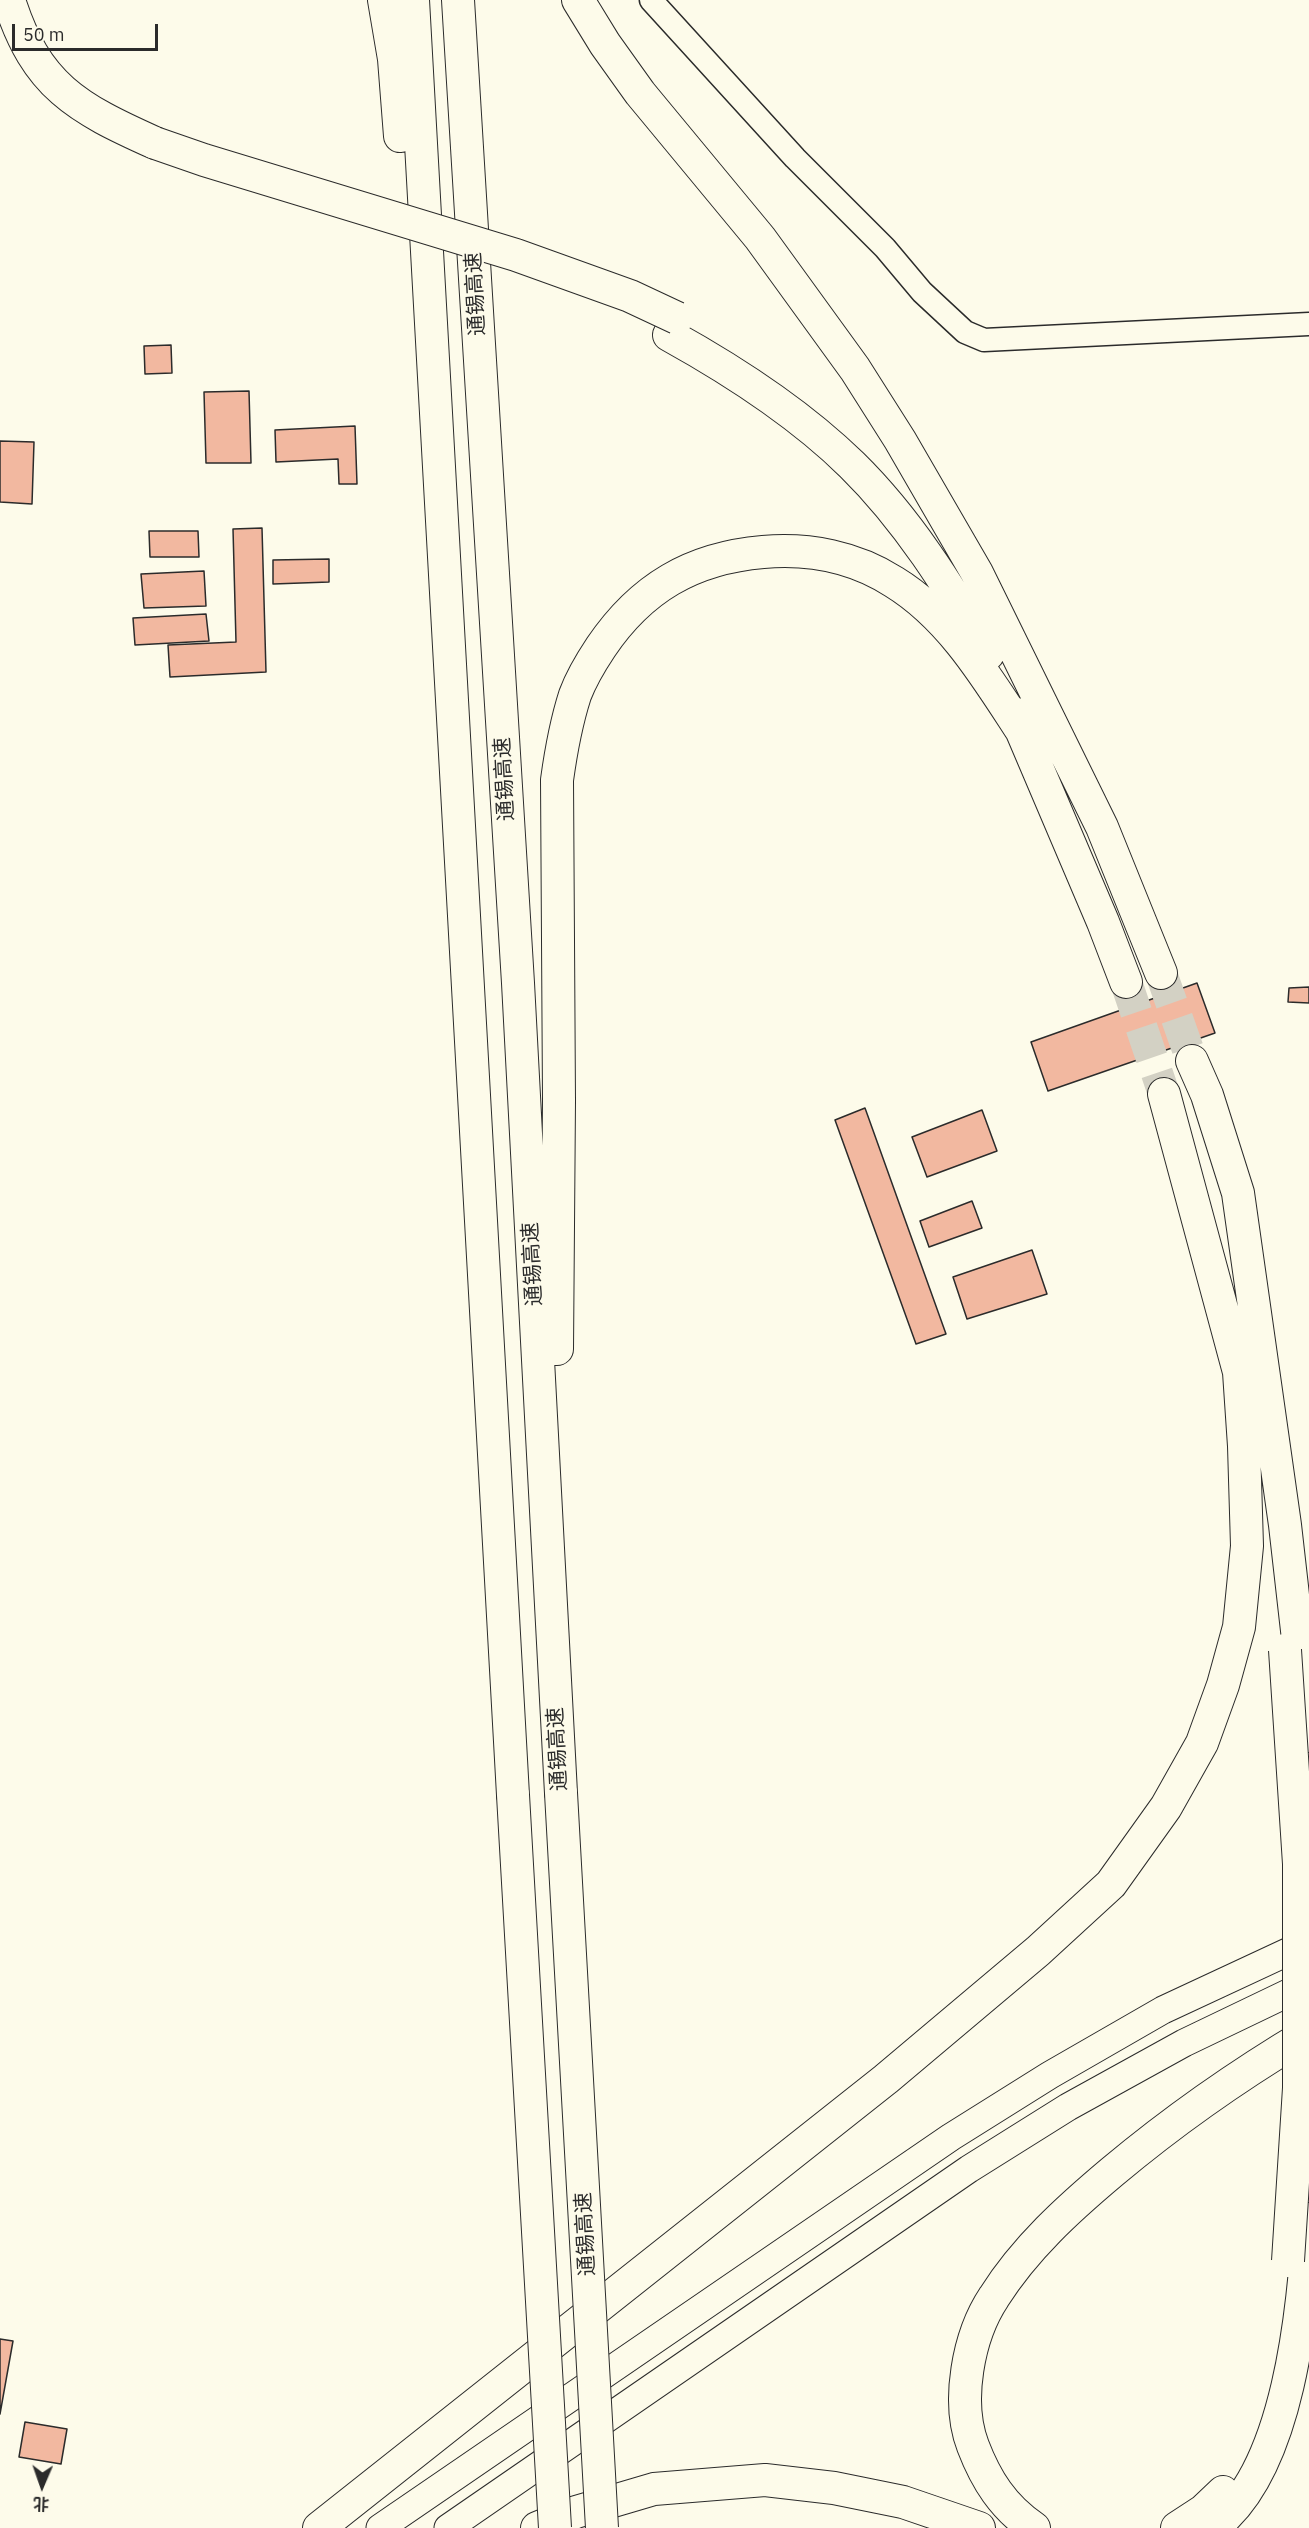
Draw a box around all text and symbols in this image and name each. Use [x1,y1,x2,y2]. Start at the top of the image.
scale bar [15,12,160,50]
text: 50 m [23,23,65,46]
street label: 通锡高速 [461,251,491,337]
street label: 通锡高速 [490,736,520,822]
street label: 通锡高速 [518,1221,548,1307]
street label: 通锡高速 [543,1706,573,1792]
street label: 通锡高速 [571,2191,601,2277]
north arrow [12,2456,72,2516]
text: 北 [33,2494,50,2514]

